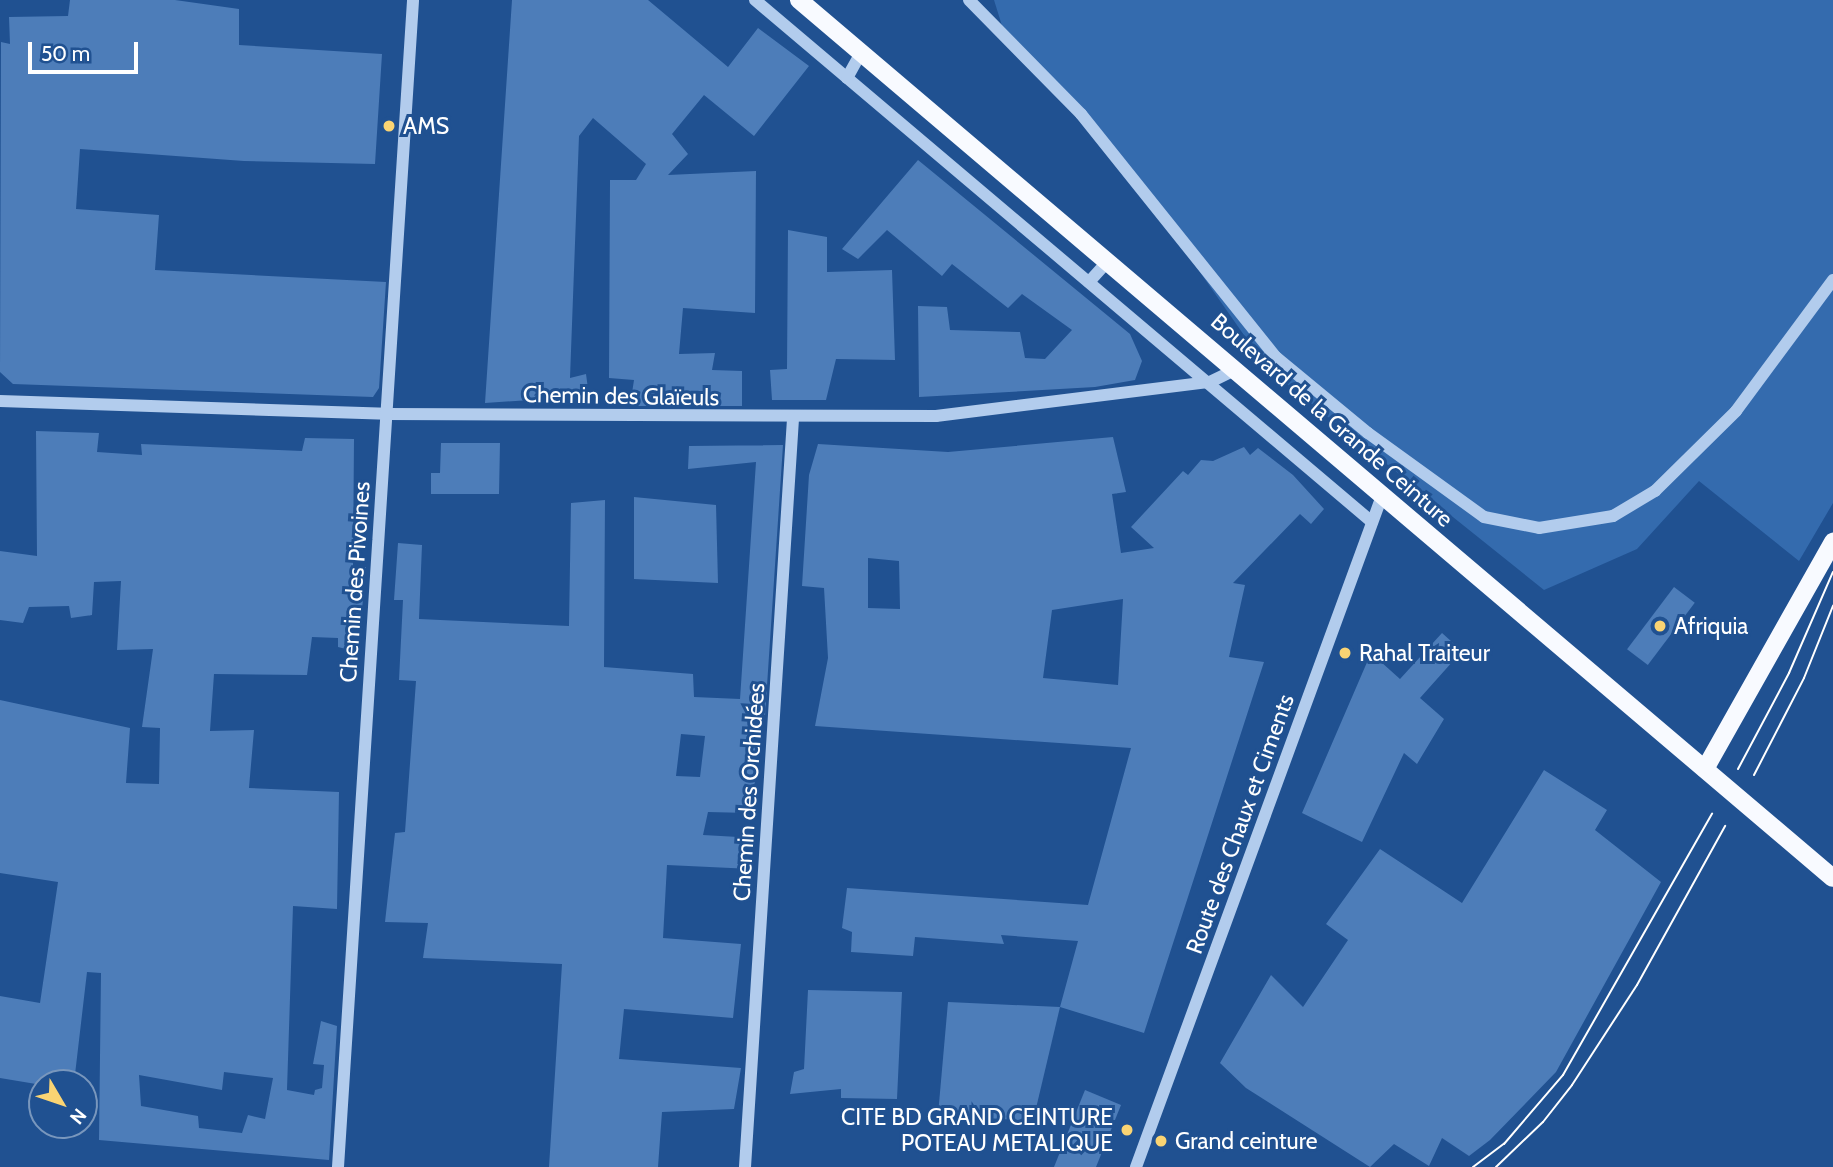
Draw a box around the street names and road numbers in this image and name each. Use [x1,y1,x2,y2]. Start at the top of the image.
street label: Boulevard de la Grande Ceinture [1205,307,1459,533]
street label: Chemin des Glaïeuls [523,380,719,412]
street label: Chemin des Pivoines [334,481,376,683]
street label: Chemin des Orchidées [728,682,770,902]
street label: Route des Chaux et Ciments [1180,690,1300,958]

